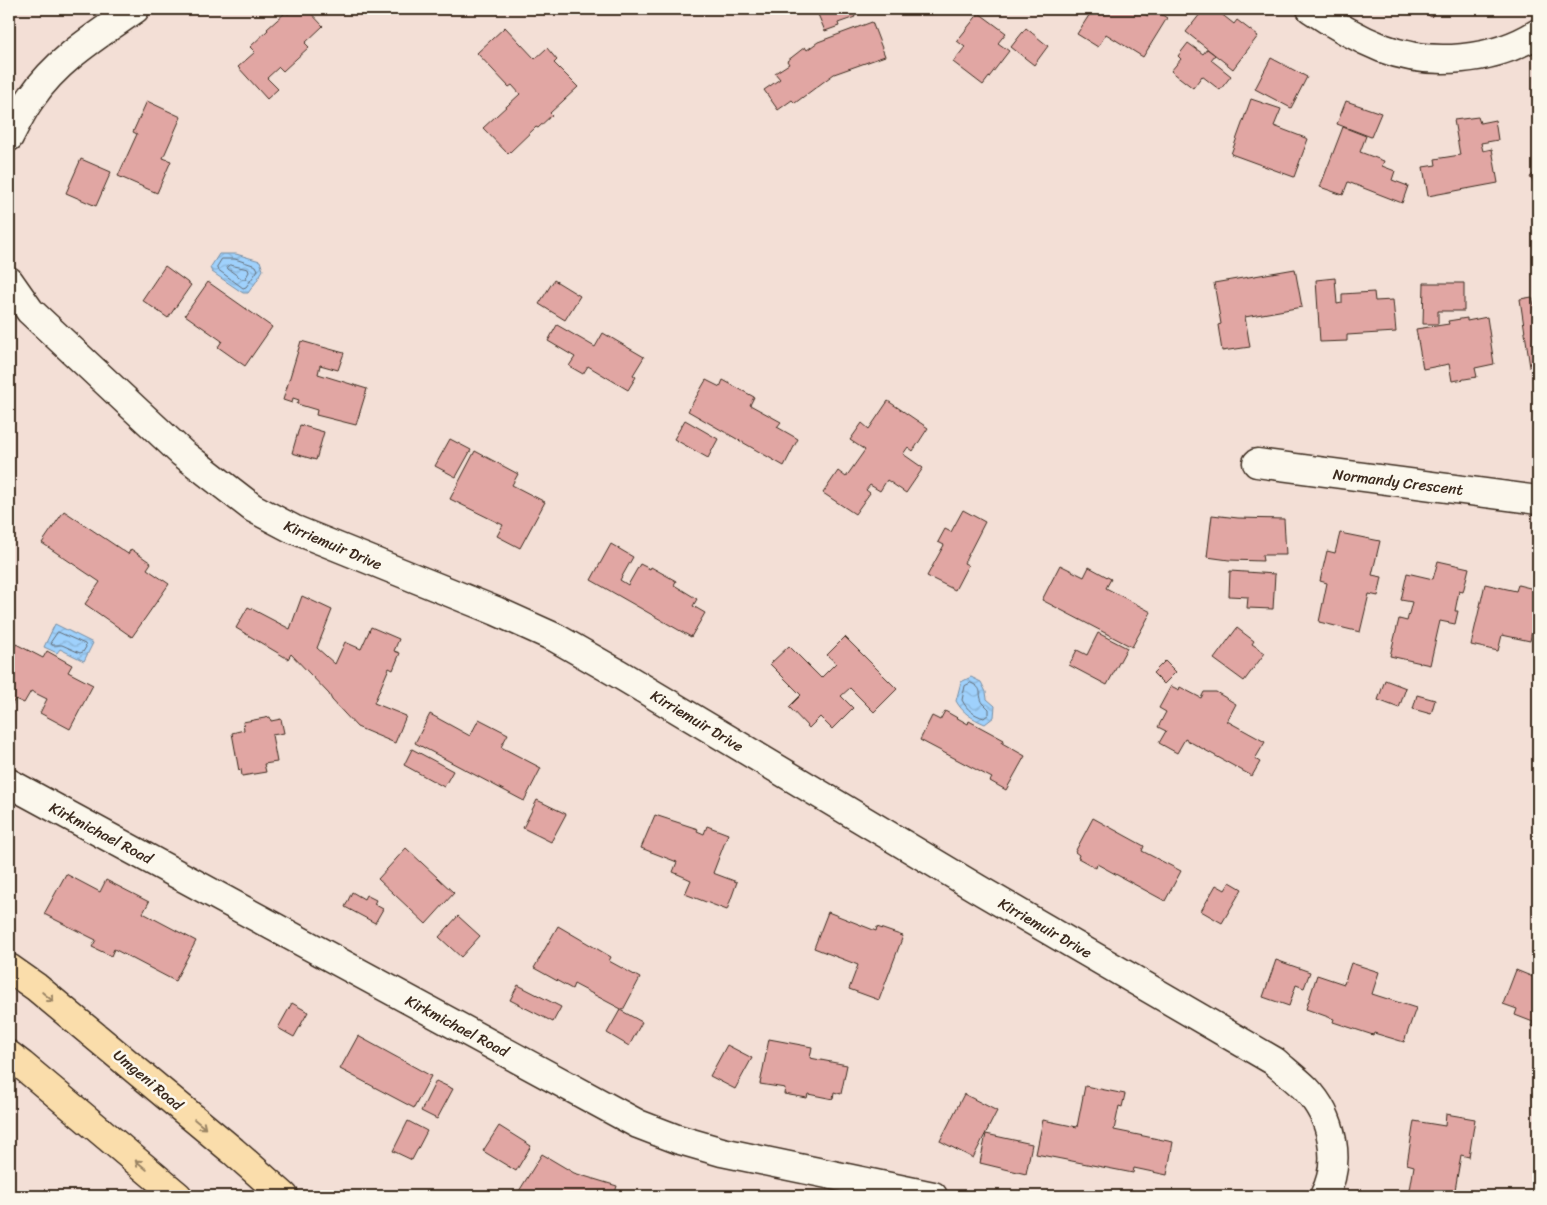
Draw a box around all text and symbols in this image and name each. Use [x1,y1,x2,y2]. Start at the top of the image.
street label: Normandy Crescent [1331,461,1465,503]
street label: Kirriemuir Drive [280,513,386,578]
street label: Kirriemuir Drive [645,683,749,759]
street label: Kirkmichael Road [45,795,158,872]
street label: Kirriemuir Drive [993,891,1097,966]
street label: Kirkmichael Road [401,988,514,1065]
one-way arrow [41,991,54,1002]
street label: Umgeni Road [107,1043,190,1118]
one-way arrow [193,1118,206,1129]
one-way arrow [135,1159,148,1170]

